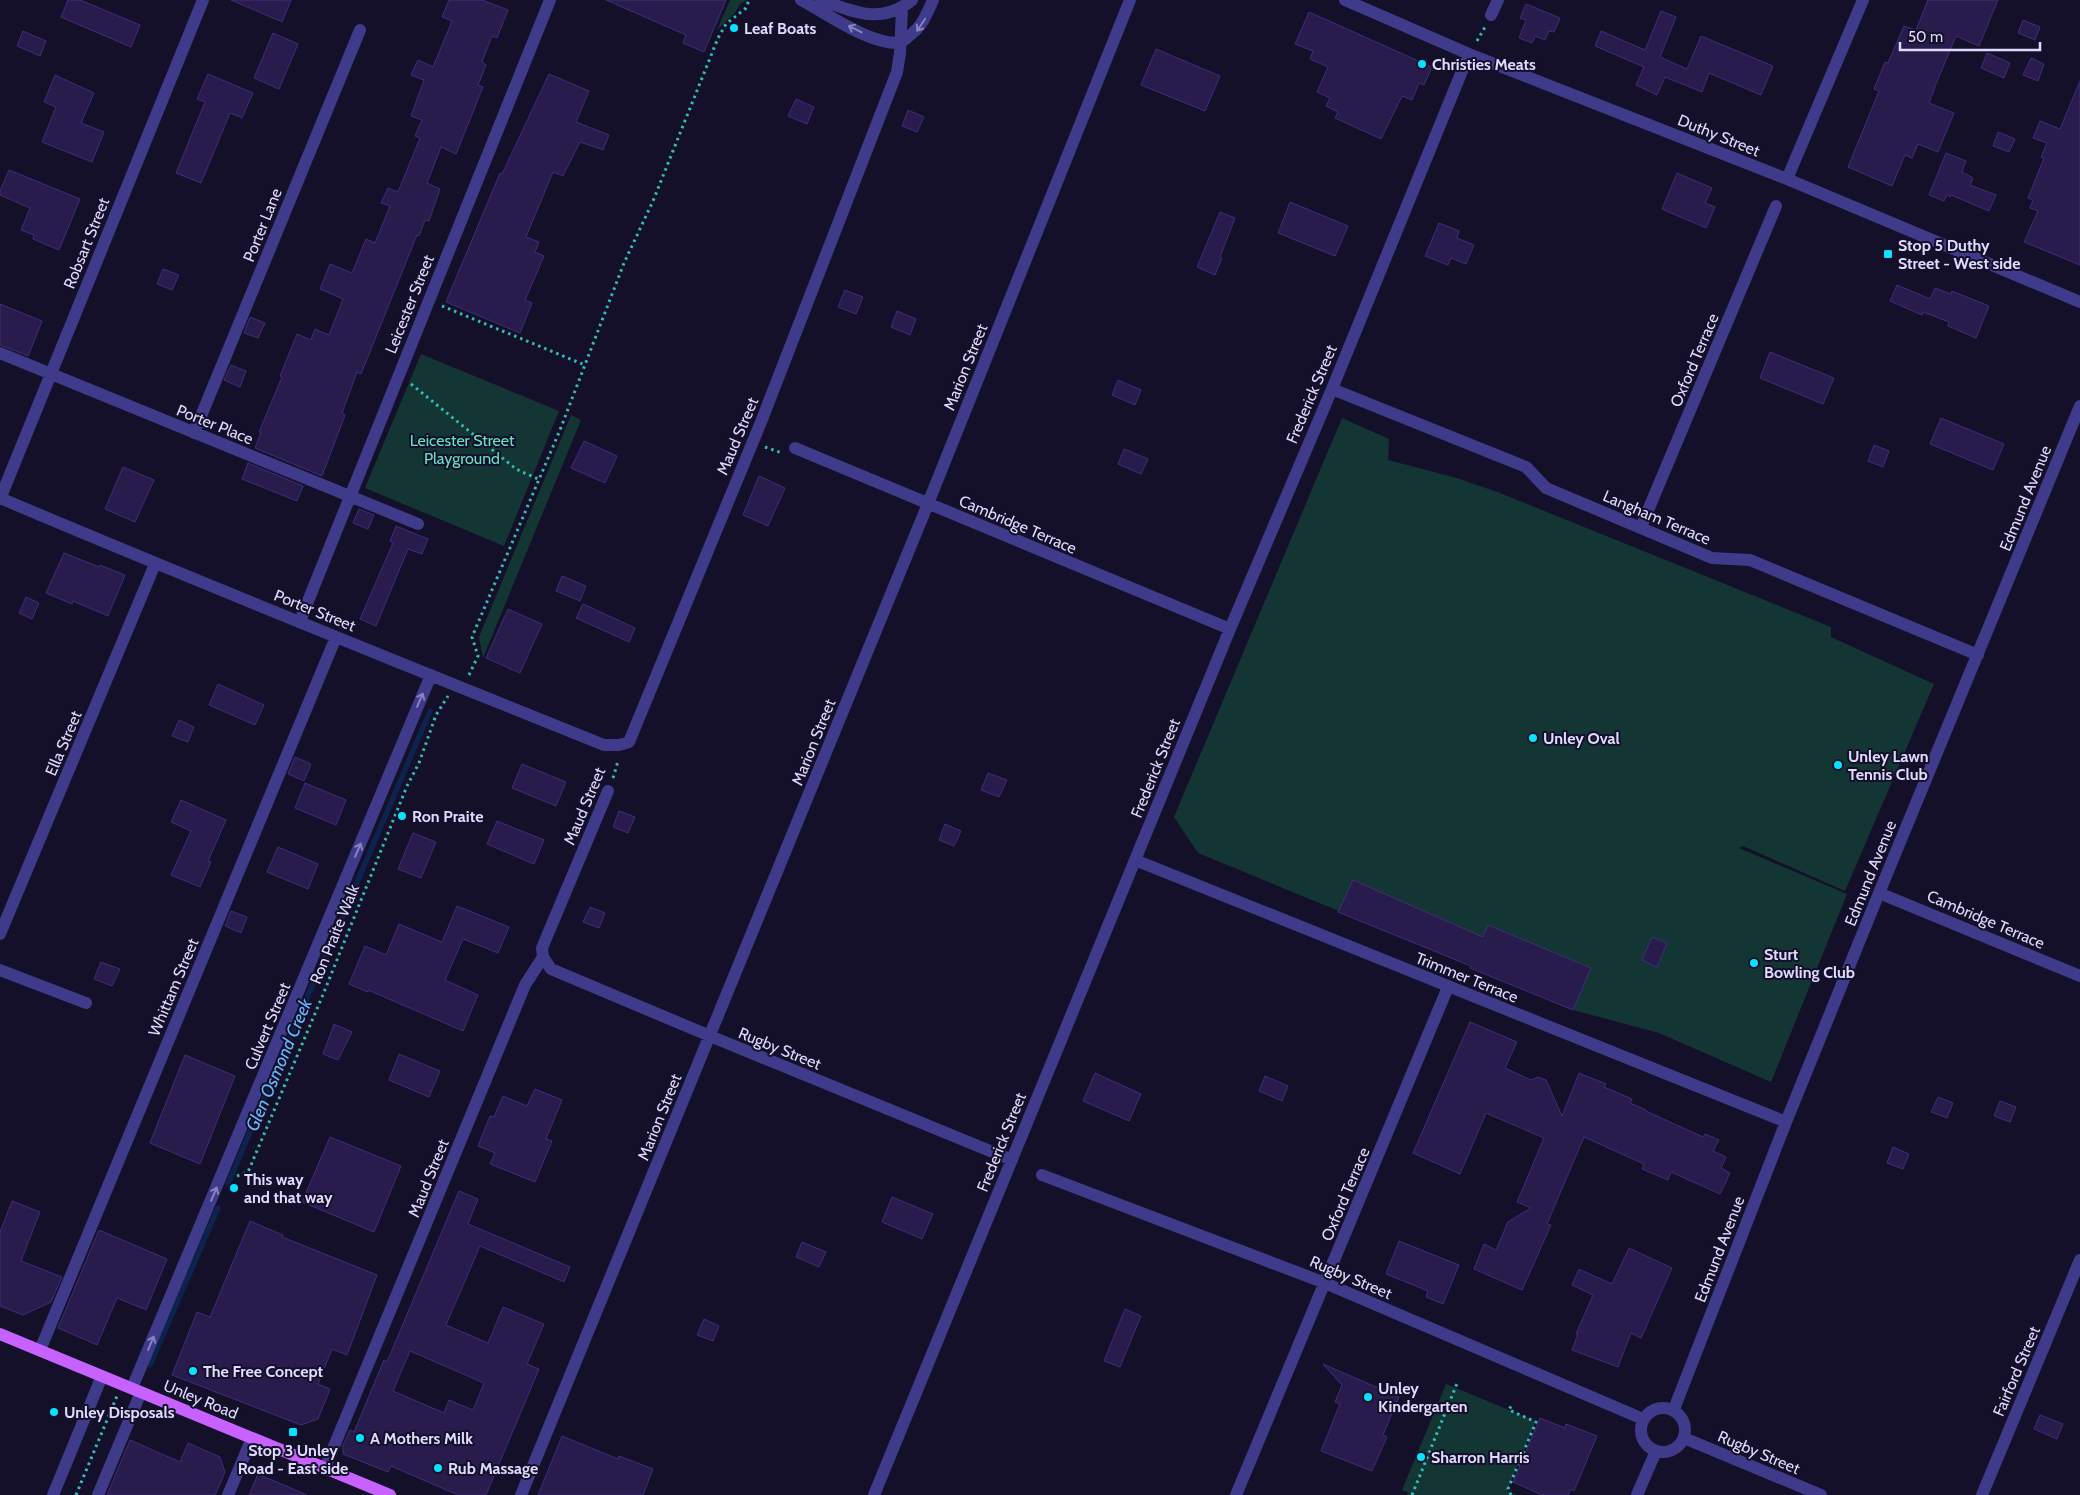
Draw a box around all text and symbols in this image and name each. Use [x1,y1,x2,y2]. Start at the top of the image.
one-way arrow [915,17,925,31]
place label: Leaf Boats [744,19,817,38]
scale bar [1900,20,2040,52]
marker: Leaf Boats [728,22,740,34]
one-way arrow [847,24,862,34]
text: 50 m [1908,28,1943,46]
place label: Christies Meats [1432,55,1536,74]
marker: Christies Meats [1416,58,1428,70]
street label: Duthy Street [1675,110,1763,161]
street label: Porter Lane [239,186,286,265]
street label: Robsart Street [60,194,114,291]
place label: Stop 5 Duthy Street - West side [1898,236,2020,273]
marker: Stop 5 Duthy Street - West side [1882,248,1894,260]
street label: Leicester Street [381,252,438,356]
street label: Oxford Terrace [1666,311,1723,410]
street label: Marion Street [940,321,992,413]
street label: Frederick Street [1282,341,1341,446]
street label: Maud Street [713,394,763,478]
street label: Porter Place [174,401,256,448]
park label: Leicester Street Playground [410,431,515,468]
street label: Edmund Avenue [1996,443,2055,554]
street label: Langham Terrace [1600,486,1713,549]
street label: Cambridge Terrace [956,491,1080,558]
street label: Porter Street [271,586,359,636]
one-way arrow [416,693,426,708]
street label: Marion Street [788,696,840,788]
street label: Ella Street [41,707,86,779]
street label: Frederick Street [1127,715,1184,821]
place label: Unley Oval [1543,729,1620,748]
marker: Unley Oval [1527,732,1539,744]
place label: Unley Lawn Tennis Club [1848,747,1929,784]
marker: Unley Lawn Tennis Club [1832,759,1844,771]
street label: Maud Street [560,764,610,848]
place label: Ron Praite [412,807,483,826]
marker: Ron Praite [396,810,408,822]
street label: Edmund Avenue [1841,818,1900,929]
one-way arrow [353,843,363,858]
street label: Ron Praite Walk [306,881,363,987]
street label: Cambridge Terrace [1924,886,2048,953]
street label: Whittam Street [144,935,203,1039]
place label: Sturt Bowling Club [1764,945,1855,982]
street label: Trimmer Terrace [1413,948,1521,1007]
marker: Sturt Bowling Club [1748,957,1760,969]
street label: Culvert Street [241,979,295,1073]
water label: Glen Osmond Creek [241,994,317,1135]
street label: Rugby Street [736,1023,824,1074]
street label: Marion Street [634,1071,686,1163]
street label: Frederick Street [973,1089,1030,1195]
street label: Maud Street [404,1136,453,1220]
street label: Oxford Terrace [1317,1145,1374,1244]
place label: This way and that way [244,1170,333,1207]
marker: This way and that way [228,1182,240,1194]
one-way arrow [210,1187,220,1202]
street label: Edmund Avenue [1691,1193,1748,1305]
street label: Rugby Street [1307,1252,1395,1303]
street label: Fairford Street [1989,1323,2044,1419]
one-way arrow [147,1336,156,1351]
place label: The Free Concept [203,1362,324,1381]
marker: The Free Concept [187,1365,199,1377]
street label: Unley Road [161,1376,241,1423]
place label: Unley Kindergarten [1378,1379,1468,1416]
marker: Unley Kindergarten [1362,1391,1374,1403]
place label: Unley Disposals [64,1403,175,1422]
marker: Unley Disposals [48,1406,60,1418]
marker: Stop 3 Unley Road - East side [287,1426,299,1438]
street label: Rugby Street [1715,1427,1803,1478]
place label: A Mothers Milk [370,1429,473,1448]
marker: A Mothers Milk [354,1432,366,1444]
place label: Stop 3 Unley Road - East side [238,1441,348,1478]
place label: Sharron Harris [1431,1448,1530,1467]
marker: Sharron Harris [1415,1451,1427,1463]
place label: Rub Massage [448,1459,538,1478]
marker: Rub Massage [432,1462,444,1474]

